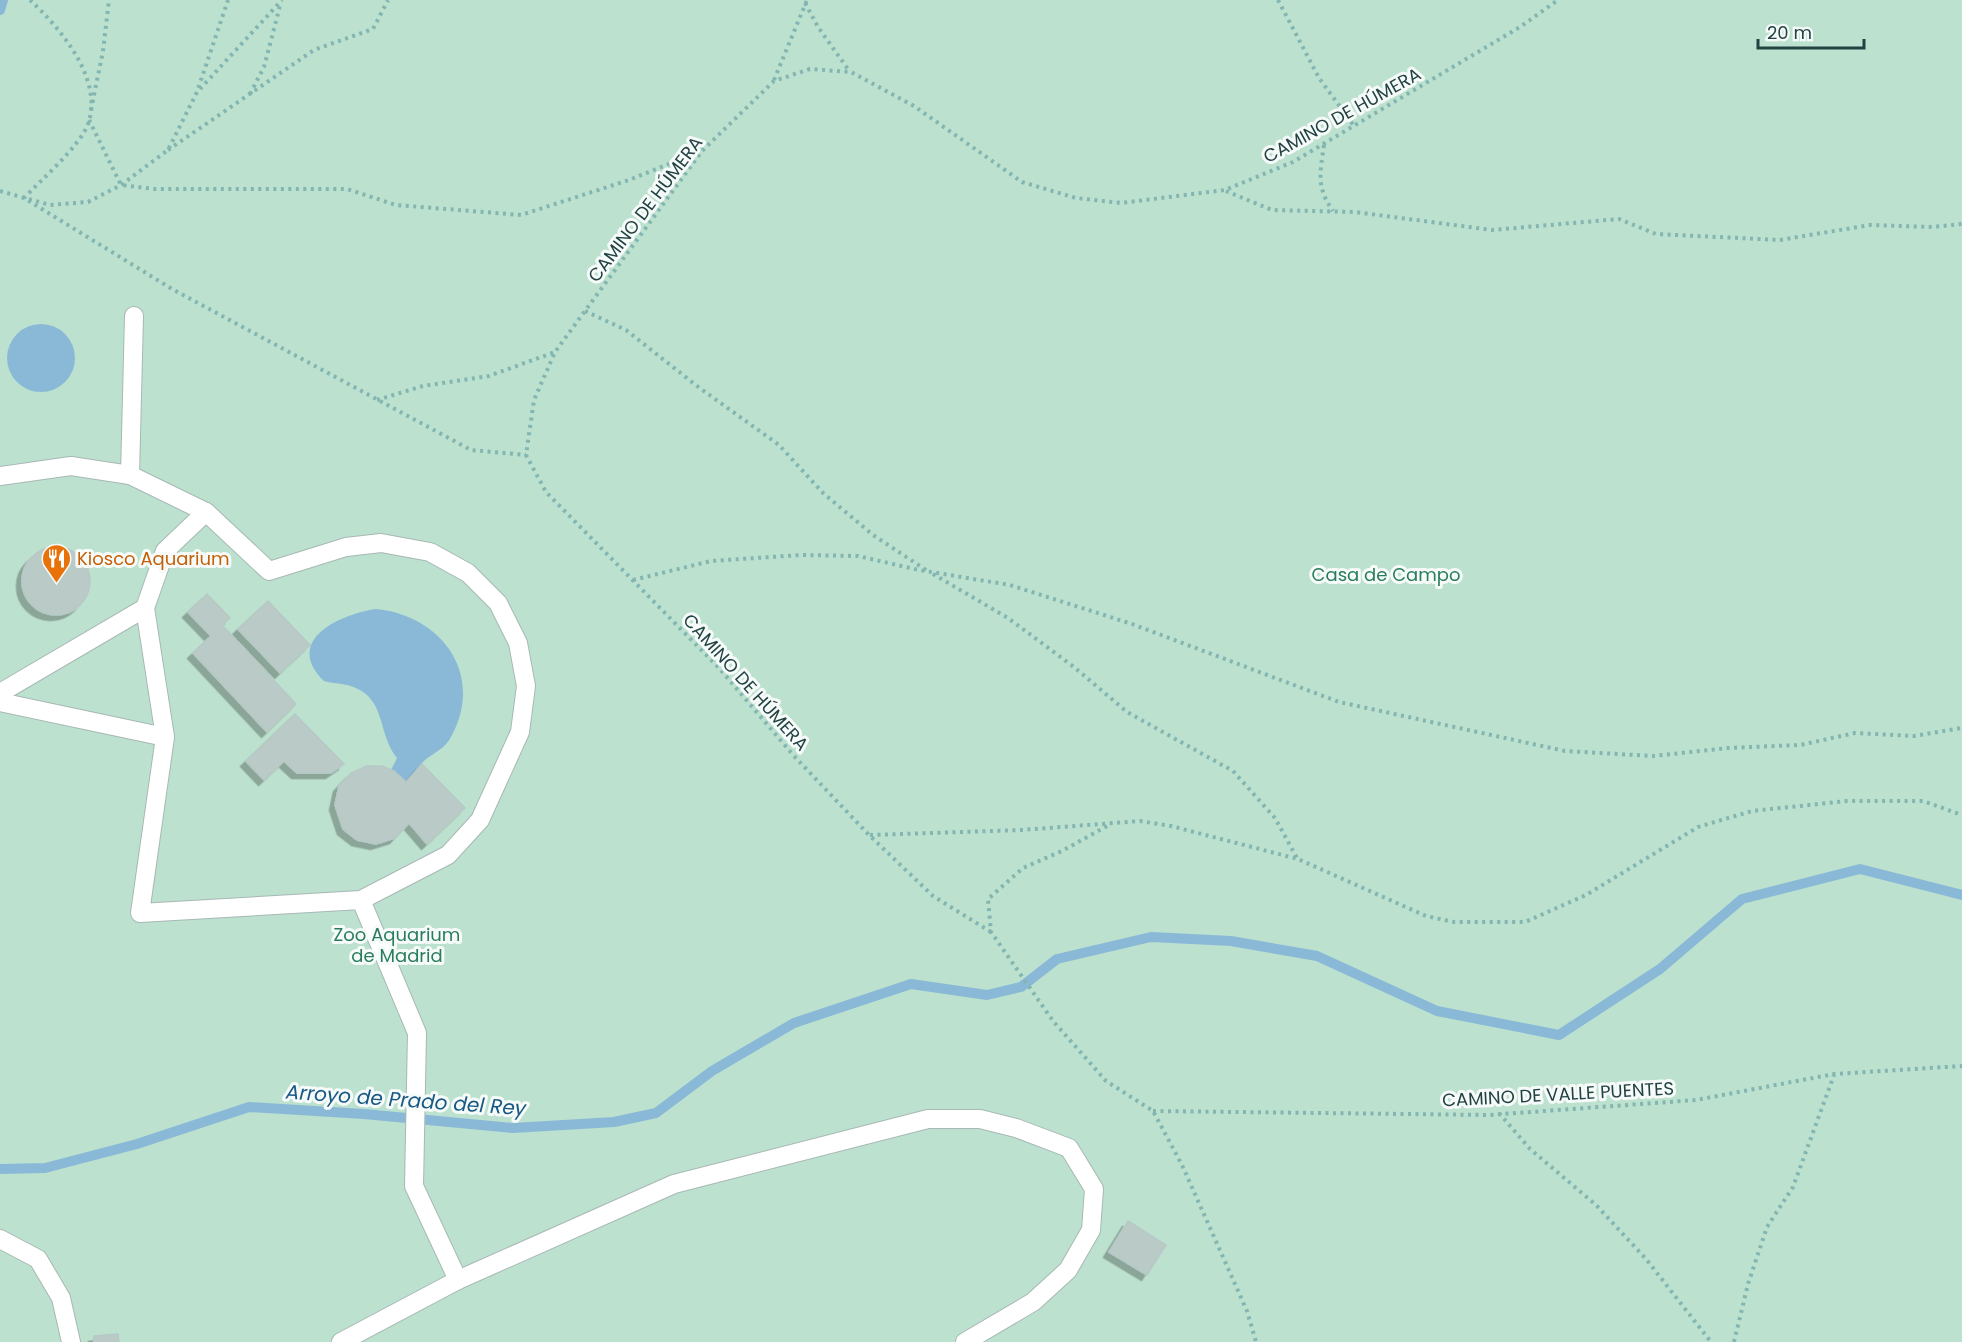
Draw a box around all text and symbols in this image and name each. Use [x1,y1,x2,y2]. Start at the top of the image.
scale bar [1758,12,1864,50]
text: 20 m [1767,20,1812,45]
street label: CAMINO DE HÚMERA [1259,61,1425,169]
street label: CAMINO DE HÚMERA [582,131,708,287]
restaurant icon: Kiosco Aquarium [40,542,72,584]
place label: Kiosco Aquarium [77,546,230,571]
park label: Casa de Campo [1312,562,1460,587]
street label: CAMINO DE HÚMERA [678,608,814,756]
park label: Zoo Aquarium de Madrid [334,922,460,968]
street label: CAMINO DE VALLE PUENTES [1441,1075,1675,1113]
water label: Arroyo de Prado del Rey [284,1078,528,1122]

